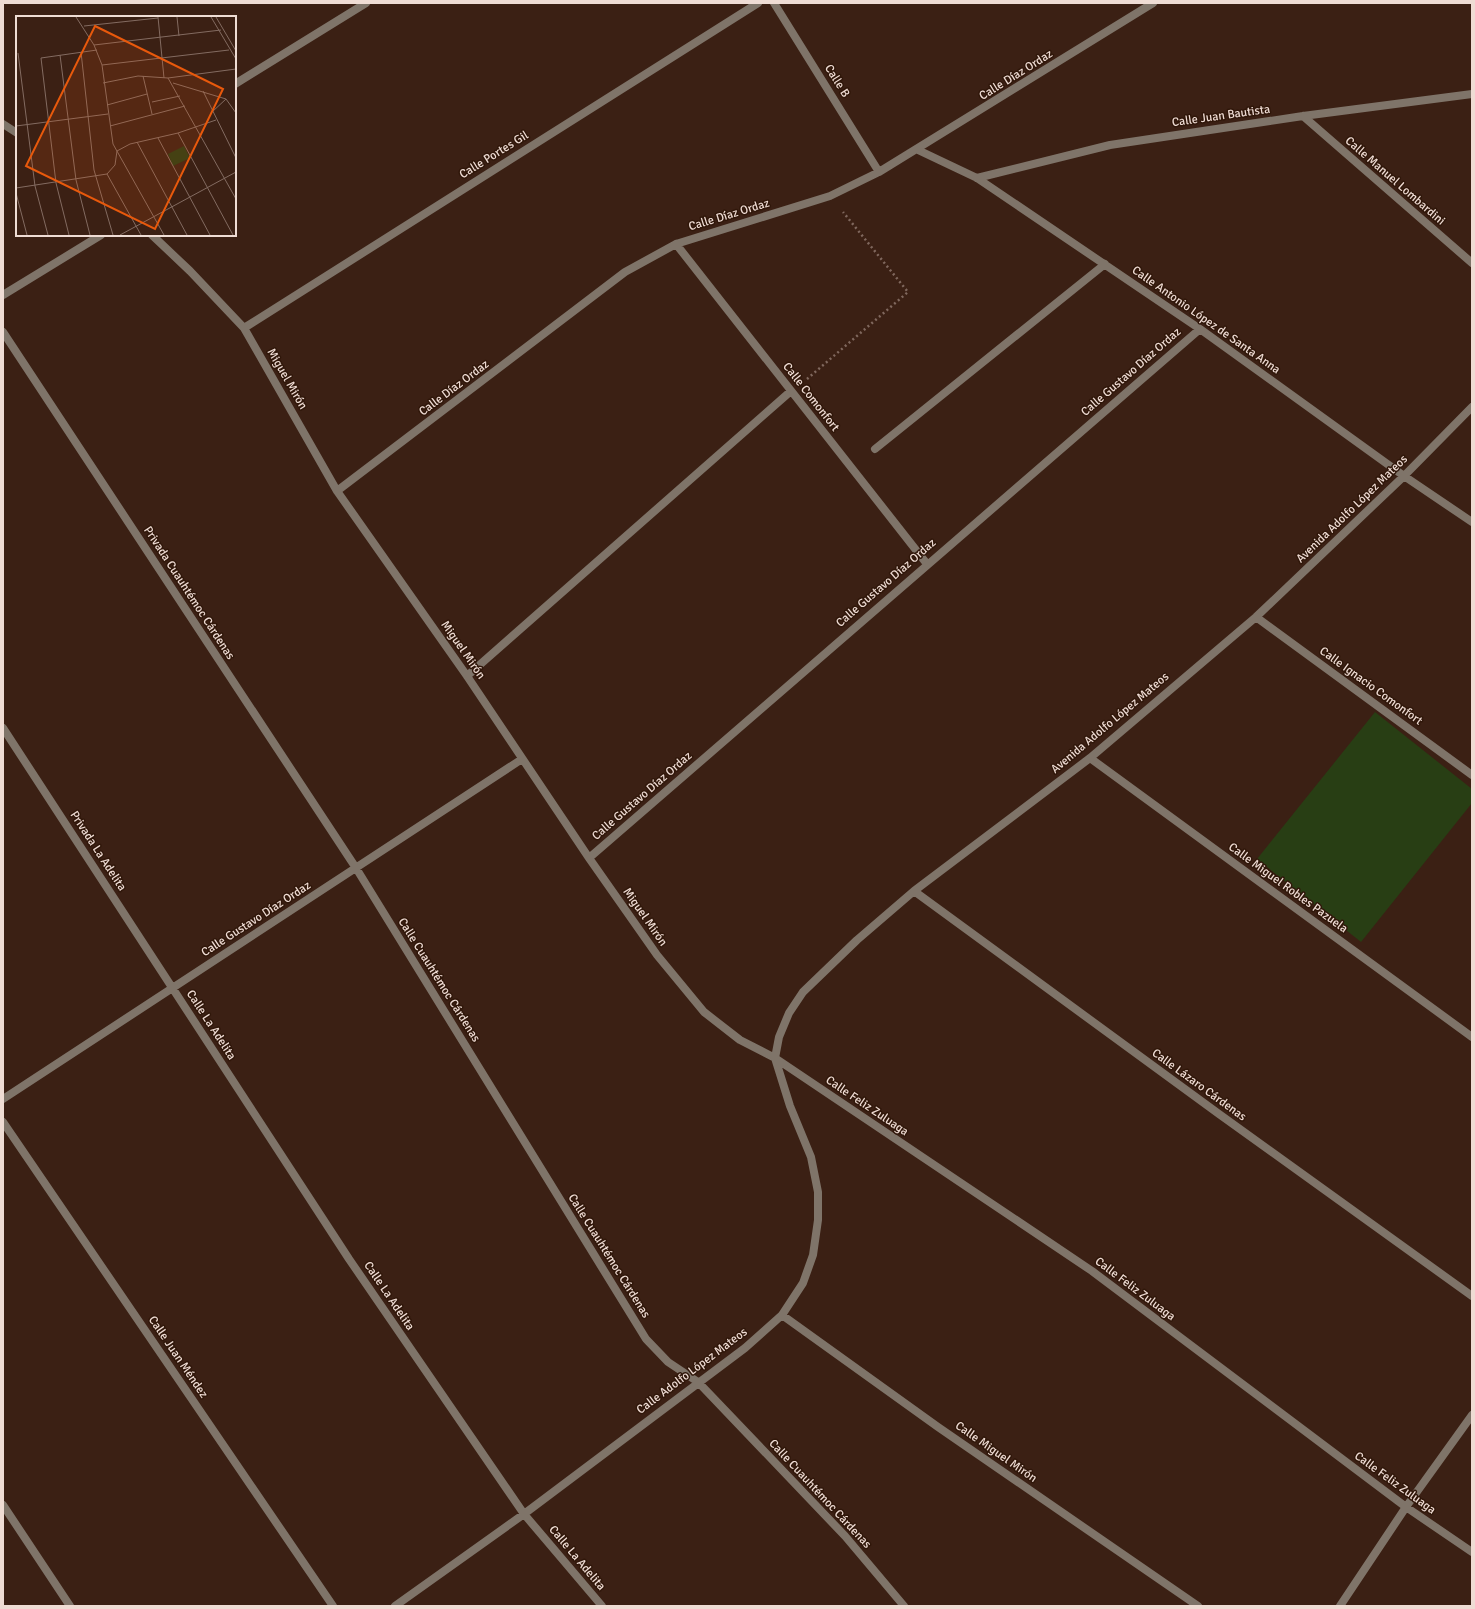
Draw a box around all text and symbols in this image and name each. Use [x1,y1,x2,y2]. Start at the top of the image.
inset map [16,16,236,236]
street label: Calle Díaz Ordaz [976,46,1056,104]
street label: Calle B [821,62,853,100]
street label: Calle Juan Bautista [1171,102,1271,130]
street label: Calle Portes Gil [457,128,532,182]
street label: Calle Manuel Lombardini [1342,133,1448,229]
street label: Calle Díaz Ordaz [687,196,771,234]
street label: Calle Antonio López de Santa Anna [1129,263,1283,377]
street label: Calle Gustavo Díaz Ordaz [1078,324,1184,420]
street label: Miguel Mirón [264,346,310,412]
street label: Calle Díaz Ordaz [416,357,492,419]
street label: Calle Comonfort [779,360,843,434]
street label: Avenida Adolfo López Mateos [1293,452,1411,566]
street label: Privada Cuauhtémoc Cárdenas [140,524,238,662]
street label: Calle Gustavo Díaz Ordaz [833,535,939,631]
street label: Miguel Mirón [437,618,489,682]
street label: Calle Ignacio Comonfort [1317,644,1425,728]
street label: Avenida Adolfo López Mateos [1048,669,1172,777]
street label: Calle Gustavo Díaz Ordaz [589,748,695,844]
street label: Privada La Adelita [67,808,129,894]
street label: Calle Miguel Robles Pazuela [1225,840,1351,936]
street label: Calle Gustavo Díaz Ordaz [198,878,314,960]
street label: Miguel Mirón [619,885,671,949]
street label: Calle Cuauhtémoc Cárdenas [395,915,483,1045]
street label: Calle La Adelita [183,987,239,1063]
street label: Calle Lázaro Cárdenas [1149,1046,1249,1124]
street label: Calle Feliz Zuluaga [823,1073,911,1139]
street label: Calle Cuauhtémoc Cárdenas [565,1191,653,1321]
street label: Calle Feliz Zuluaga [1092,1254,1178,1324]
street label: Calle La Adelita [360,1259,418,1333]
street label: Calle Juan Méndez [145,1313,211,1401]
street label: Calle Adolfo López Mateos [634,1325,750,1417]
street label: Calle Miguel Mirón [952,1418,1040,1486]
street label: Calle Cuauhtémoc Cárdenas [766,1436,874,1552]
street label: Calle Feliz Zuluaga [1351,1449,1439,1517]
street label: Calle La Adelita [546,1522,608,1594]

